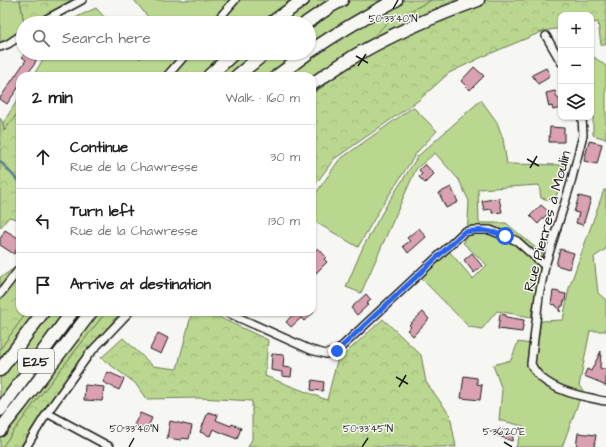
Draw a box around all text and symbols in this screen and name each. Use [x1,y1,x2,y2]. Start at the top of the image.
text: 50°33'40"N [368,12,418,26]
map controls [558,12,594,120]
button: + [558,12,594,48]
search box [16,16,316,60]
icon: search [30,27,52,49]
text: Search here [62,28,151,49]
button: − [558,48,594,84]
button: layers [558,84,594,120]
text: 2 min [32,86,73,110]
text: Walk · 160 m [226,89,300,107]
text: Continue [70,137,128,158]
icon: ahead [32,146,54,168]
text: 30 m [270,148,300,166]
street label: Rue Pierres à Moulin [519,148,576,294]
text: Rue de la Chawresse [70,158,198,176]
text: Turn left [70,201,134,222]
icon: left [32,210,54,232]
text: 130 m [268,212,300,230]
text: Rue de la Chawresse [70,222,198,240]
route start [496,227,514,245]
icon: arrive [32,274,54,296]
text: Arrive at destination [70,274,211,295]
route end [328,342,346,360]
road number: E25 [18,349,54,373]
text: 50°33'40"N [109,422,159,436]
text: 50°33'45"N [343,422,393,436]
text: 5°36'20"E [483,425,525,439]

